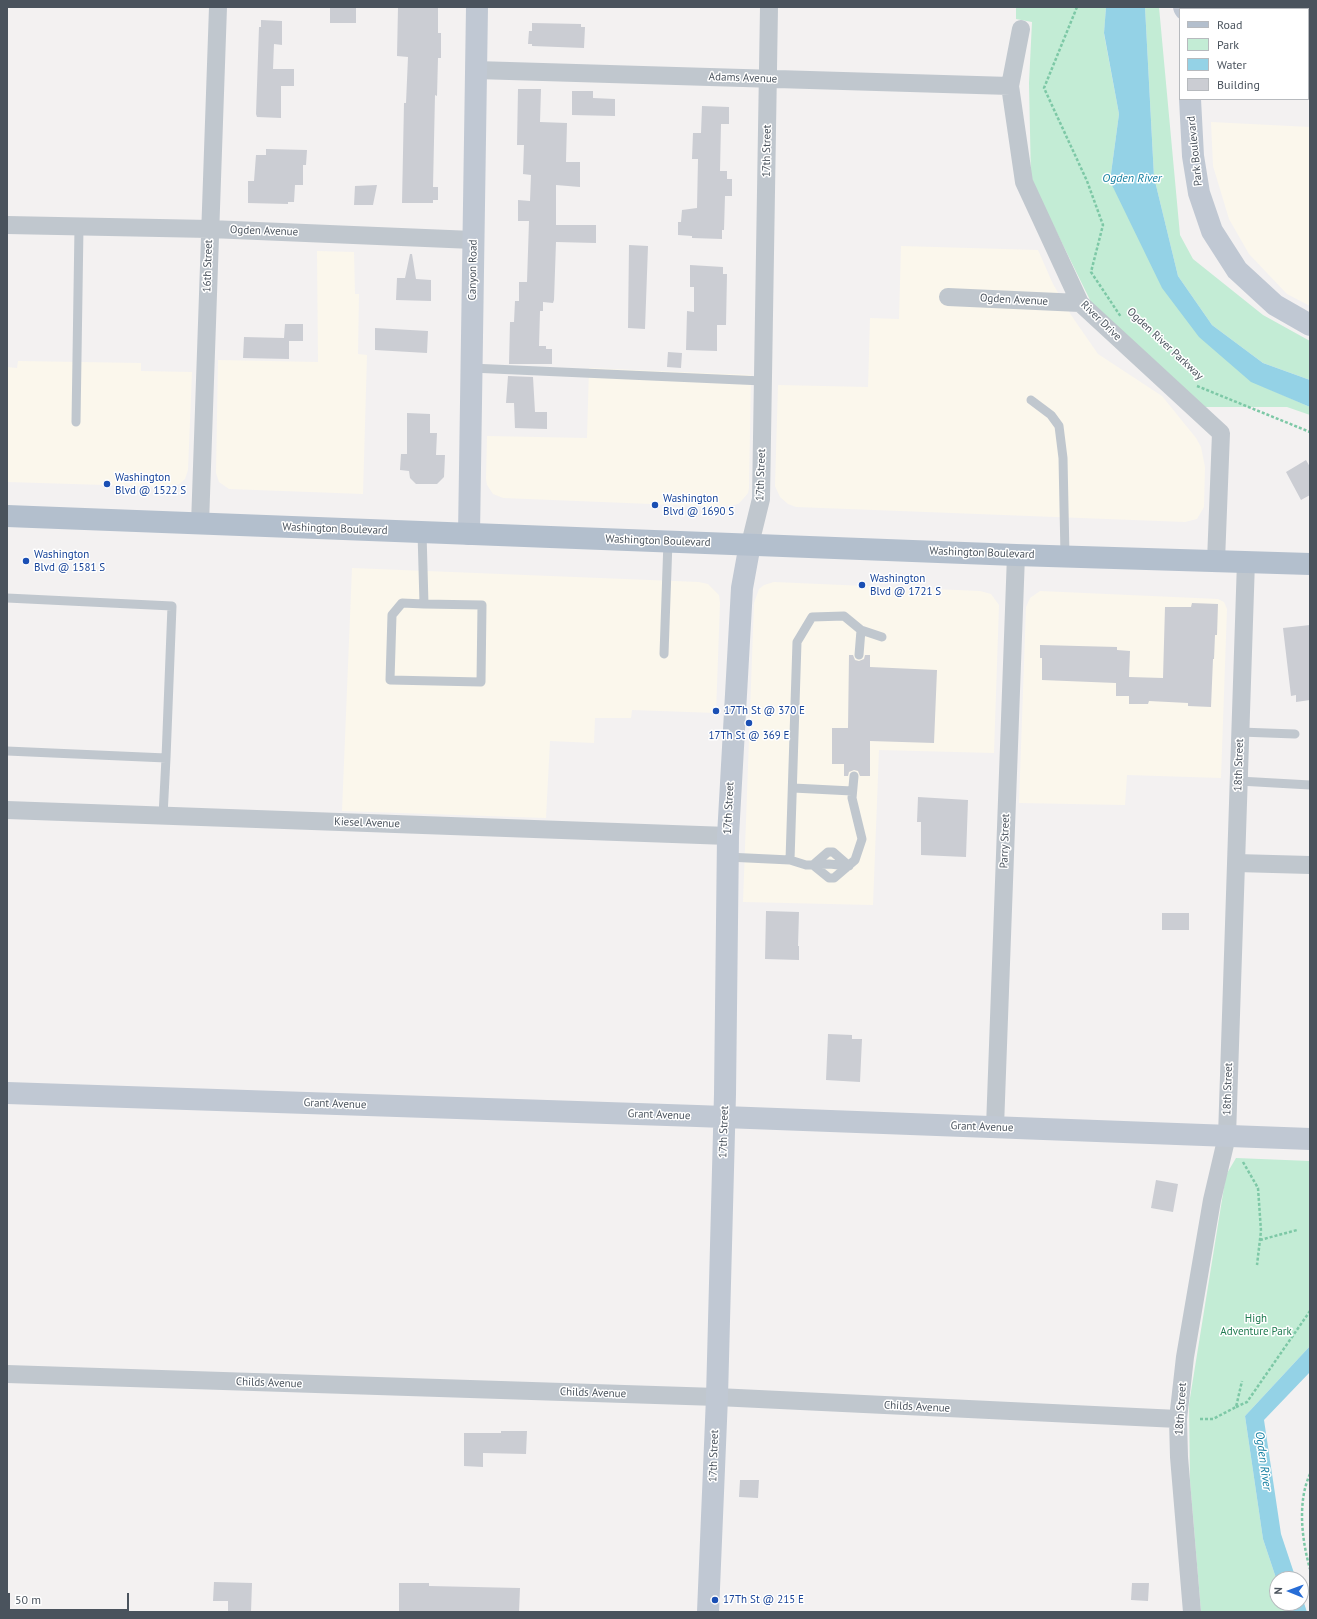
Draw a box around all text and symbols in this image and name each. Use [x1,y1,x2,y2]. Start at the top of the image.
legend [1179,8,1309,100]
text: Road [1217,17,1242,32]
text: Park [1217,37,1239,52]
text: Water [1217,57,1247,72]
street label: Adams Avenue [708,70,778,86]
text: Building [1217,77,1260,92]
street label: Park Boulevard [1185,115,1205,187]
street label: 17th Street [760,125,774,177]
water label: Ogden River [1102,172,1162,186]
street label: Ogden Avenue [230,223,298,239]
street label: 16th Street [200,239,216,293]
street label: Canyon Road [466,240,480,300]
street label: Ogden Avenue [980,292,1048,308]
street label: River Drive [1078,298,1124,344]
street label: Ogden River Parkway [1124,305,1206,383]
street label: 17th Street [753,449,769,501]
place label: Washington Blvd @ 1522 S [115,471,186,497]
marker: Washington Blvd @ 1522 S [102,479,112,489]
place label: Washington Blvd @ 1690 S [663,492,734,518]
marker: Washington Blvd @ 1690 S [650,500,660,510]
street label: Washington Boulevard [282,521,388,537]
street label: Washington Boulevard [605,533,711,549]
street label: Washington Boulevard [929,545,1035,561]
place label: Washington Blvd @ 1581 S [34,548,105,574]
marker: Washington Blvd @ 1581 S [21,556,31,566]
place label: Washington Blvd @ 1721 S [870,572,941,598]
marker: Washington Blvd @ 1721 S [857,580,867,590]
place label: 17Th St @ 370 E [724,704,805,718]
marker: 17Th St @ 370 E [711,706,721,716]
marker: 17Th St @ 369 E [744,718,754,728]
place label: 17Th St @ 369 E [708,729,790,743]
street label: 18th Street [1231,738,1247,792]
street label: 17th Street [721,781,737,835]
street label: Parry Street [997,813,1013,869]
street label: Kiesel Avenue [334,815,400,831]
street label: 18th Street [1220,1062,1236,1116]
street label: Grant Avenue [303,1096,367,1112]
street label: 17th Street [716,1106,732,1158]
street label: Grant Avenue [627,1107,691,1123]
street label: Grant Avenue [950,1119,1014,1135]
park label: High Adventure Park [1220,1312,1292,1338]
street label: Childs Avenue [236,1375,302,1391]
street label: 18th Street [1173,1382,1189,1436]
street label: Childs Avenue [560,1385,626,1401]
street label: Childs Avenue [884,1399,950,1415]
street label: 17th Street [706,1430,722,1482]
water label: Ogden River [1252,1431,1274,1491]
north arrow [1269,1571,1309,1611]
scale bar [10,1585,131,1611]
text: N [1271,1587,1285,1595]
text: 50 m [15,1592,41,1607]
place label: 17Th St @ 215 E [723,1593,804,1607]
marker: 17Th St @ 215 E [710,1595,720,1605]

